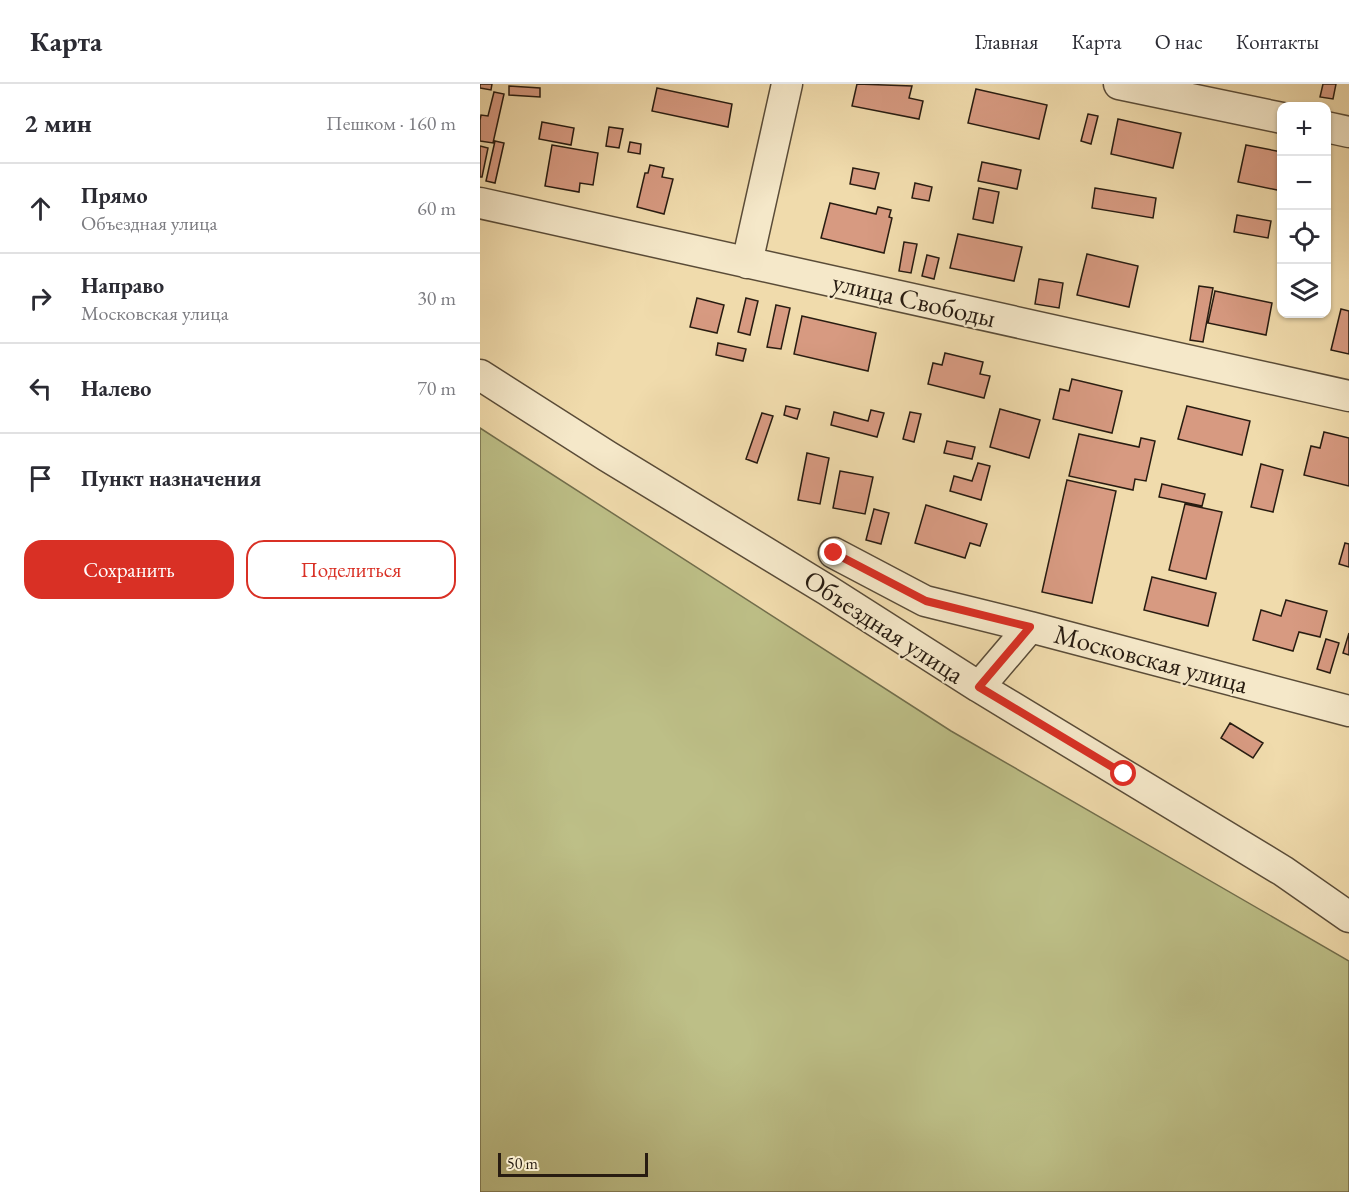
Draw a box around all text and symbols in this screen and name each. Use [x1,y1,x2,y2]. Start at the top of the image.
text: Карта [30,23,102,59]
text: Главная [974,28,1038,55]
text: Карта [1071,28,1122,55]
text: О нас [1155,28,1203,55]
text: Контакты [1236,28,1319,55]
map controls [1277,102,1331,318]
button: + [1277,102,1331,156]
text: 2 мин [24,106,92,140]
text: Пешком · 160 m [326,110,456,136]
button: − [1277,156,1331,210]
text: Прямо [81,181,148,210]
icon: ahead [24,192,57,225]
text: 60 m [417,195,456,221]
text: Объездная улица [81,210,218,236]
button: locate [1277,210,1331,264]
street label: улица Свободы [829,264,999,335]
button: layers [1277,264,1331,318]
text: Направо [81,271,164,300]
icon: right [24,282,57,315]
text: 30 m [417,285,456,311]
text: Московская улица [81,300,229,326]
icon: left [24,372,57,405]
text: Налево [81,374,151,403]
text: 70 m [417,375,456,401]
icon: arrive [24,462,57,495]
text: Пункт назначения [81,464,261,493]
route end [820,539,846,565]
button: Сохранить [24,540,234,599]
button: Поделиться [246,540,456,599]
street label: Объездная улица [797,562,971,692]
street label: Московская улица [1050,616,1252,701]
route start [1110,760,1136,786]
scale bar [498,1150,648,1178]
text: 50 m [507,1153,538,1174]

